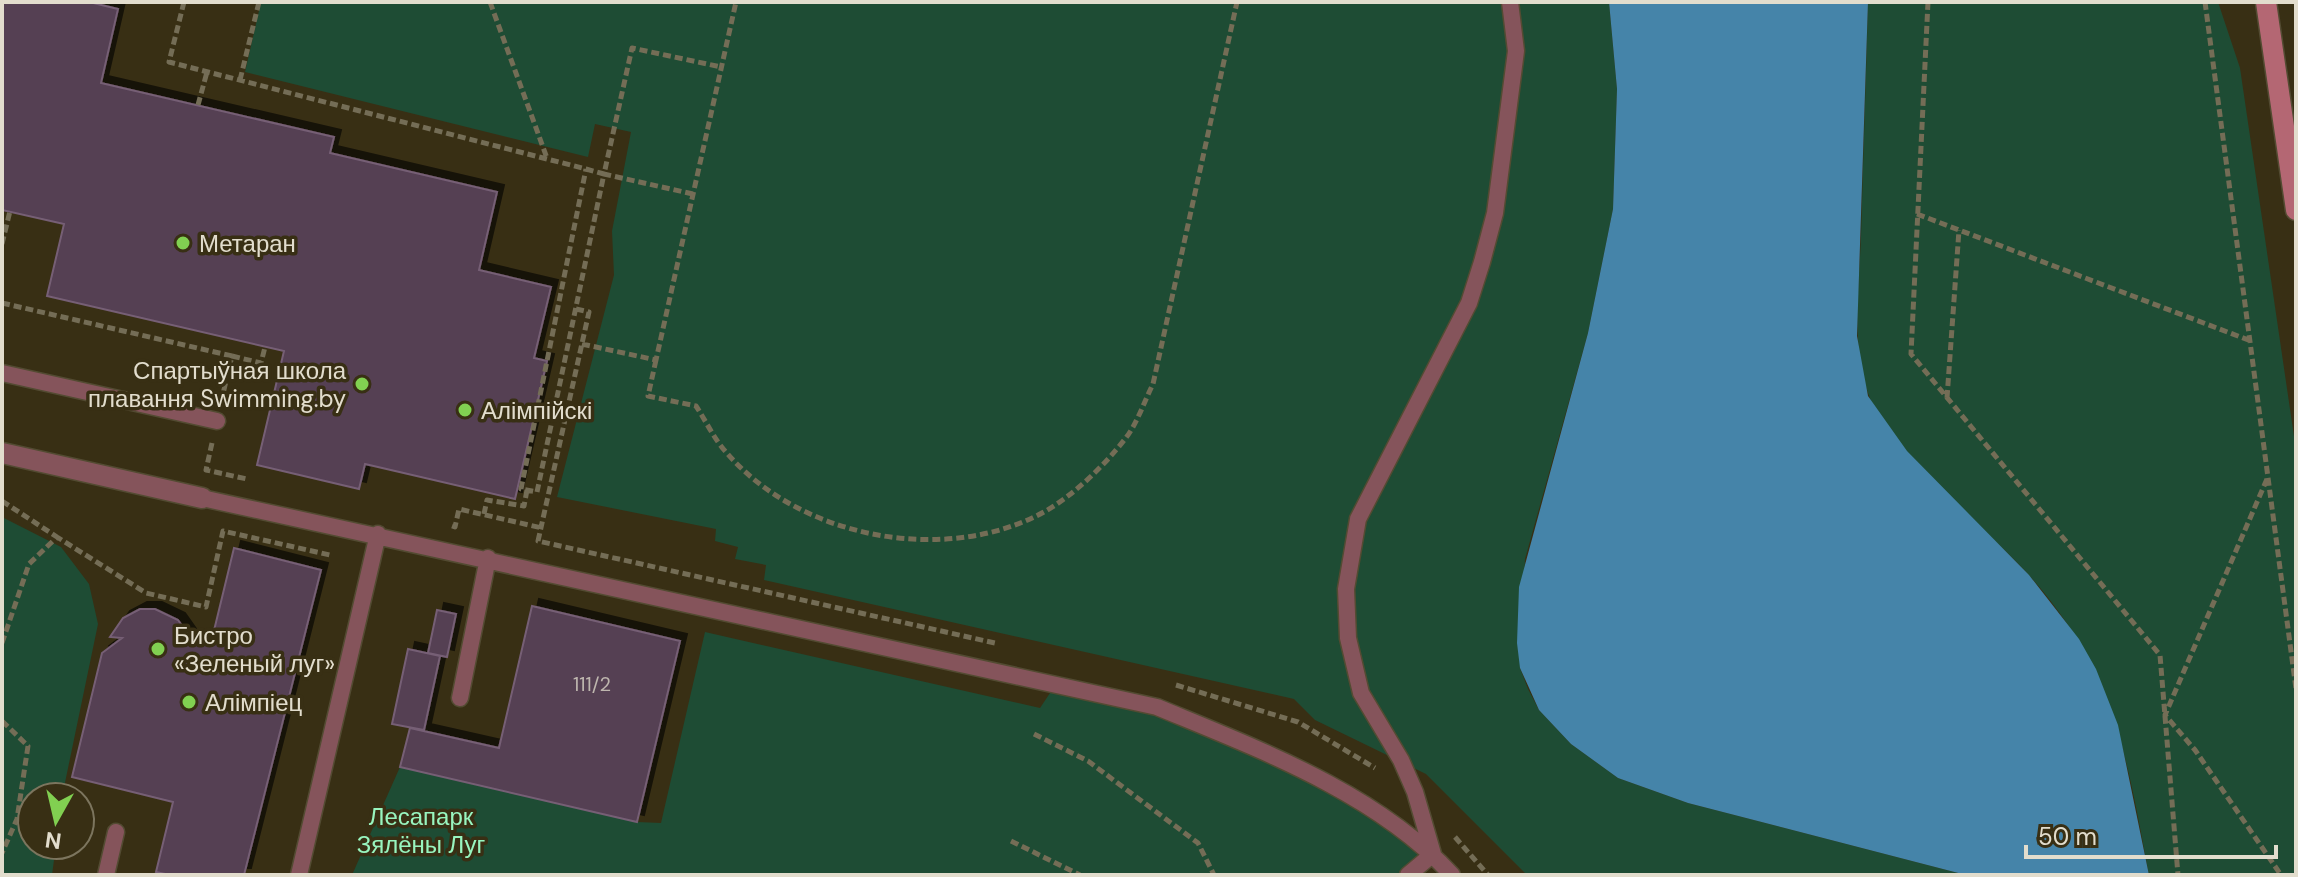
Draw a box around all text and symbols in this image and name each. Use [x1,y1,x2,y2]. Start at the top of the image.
place label: Метаран [199,228,296,259]
marker: Метаран [174,234,192,252]
place label: Спартыўная школа плавання Swimming.by [88,355,347,414]
marker: Спартыўная школа плавання Swimming.by [353,375,371,393]
place label: Алімпійскі [481,395,592,426]
marker: Алімпійскі [456,401,474,419]
place label: Бистро «Зеленый луг» [174,620,335,679]
marker: Бистро «Зеленый луг» [149,640,167,658]
house number: 111/2 [573,671,611,697]
place label: Алімпіец [205,687,303,718]
marker: Алімпіец [180,693,198,711]
north arrow [16,781,96,861]
park label: Лесапарк Зялёны Луг [357,801,485,860]
scale bar [2026,809,2276,859]
text: 50 m [2038,821,2097,852]
text: N [43,825,63,856]

